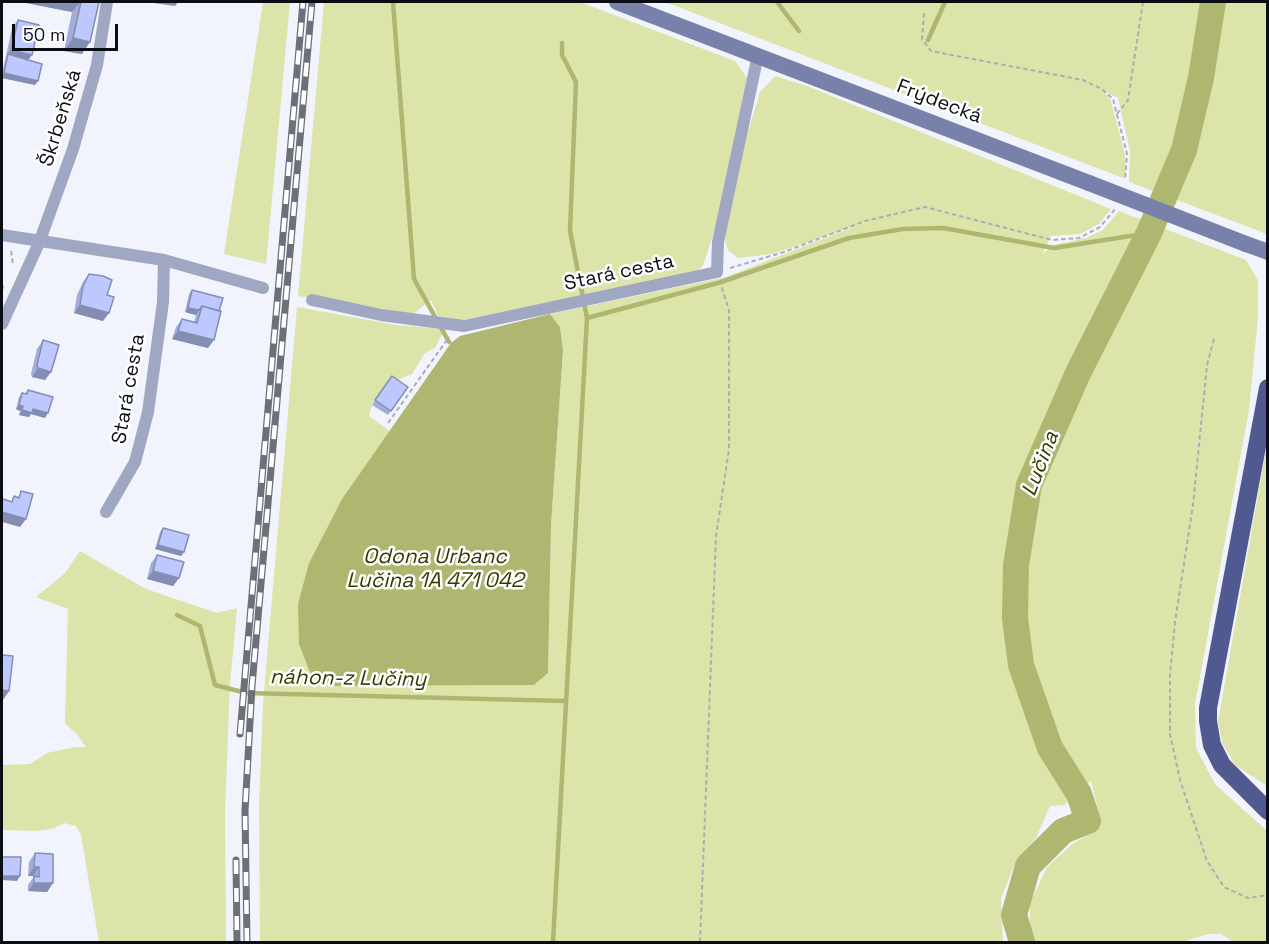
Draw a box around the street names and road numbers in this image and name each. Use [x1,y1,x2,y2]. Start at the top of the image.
street label: Škrbeňská [35,67,87,169]
street label: Frýdecká [893,75,985,129]
street label: Stará cesta [562,250,676,296]
street label: Stará cesta [108,332,150,446]

